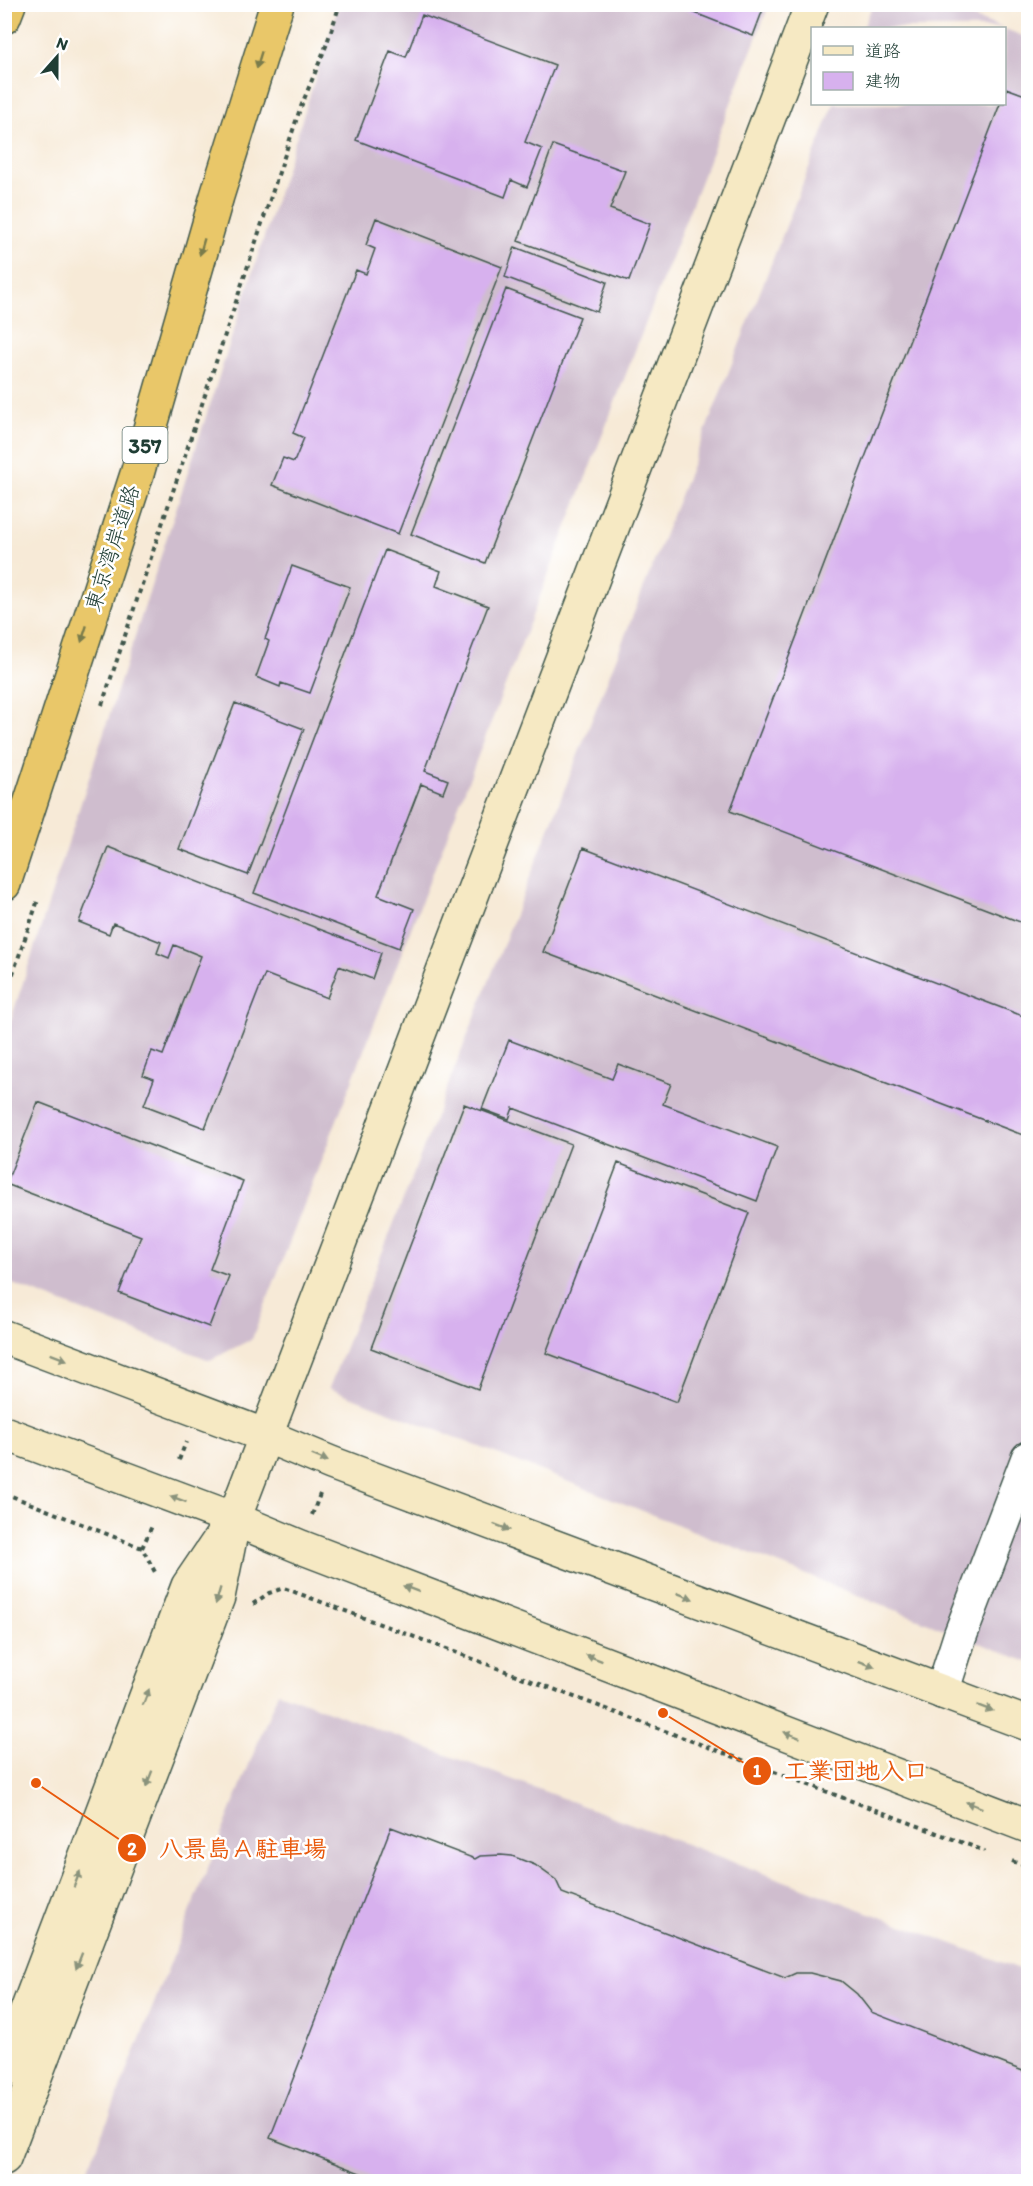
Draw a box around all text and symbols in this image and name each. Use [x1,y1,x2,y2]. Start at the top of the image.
north arrow [27,27,87,87]
legend [811,27,1006,105]
text: N [54,33,71,54]
text: 道路 [865,40,901,62]
one-way arrow [254,51,263,69]
text: 建物 [865,70,901,92]
one-way arrow [197,238,206,256]
road number: 357 [122,427,168,463]
street label: 東京湾岸道路 [79,481,145,615]
one-way arrow [79,625,89,643]
one-way arrow [50,1353,68,1363]
one-way arrow [311,1454,329,1463]
one-way arrow [169,1494,187,1504]
one-way arrow [494,1522,512,1532]
one-way arrow [402,1583,420,1593]
one-way arrow [212,1587,222,1606]
one-way arrow [676,1591,694,1601]
one-way arrow [584,1653,602,1663]
one-way arrow [859,1660,877,1670]
one-way arrow [142,1688,152,1706]
one-way arrow [976,1704,994,1714]
one-way arrow [783,1730,801,1739]
callout: 工業団地入口 [742,1750,940,1792]
text: 工業団地入口 [784,1756,928,1785]
text: 1 [753,1760,762,1782]
one-way arrow [144,1770,153,1788]
one-way arrow [965,1800,983,1809]
callout: 八景島Ａ駐車場 [117,1827,339,1869]
text: 八景島Ａ駐車場 [159,1834,327,1863]
text: 2 [127,1838,137,1860]
one-way arrow [73,1870,83,1888]
one-way arrow [74,1952,84,1970]

